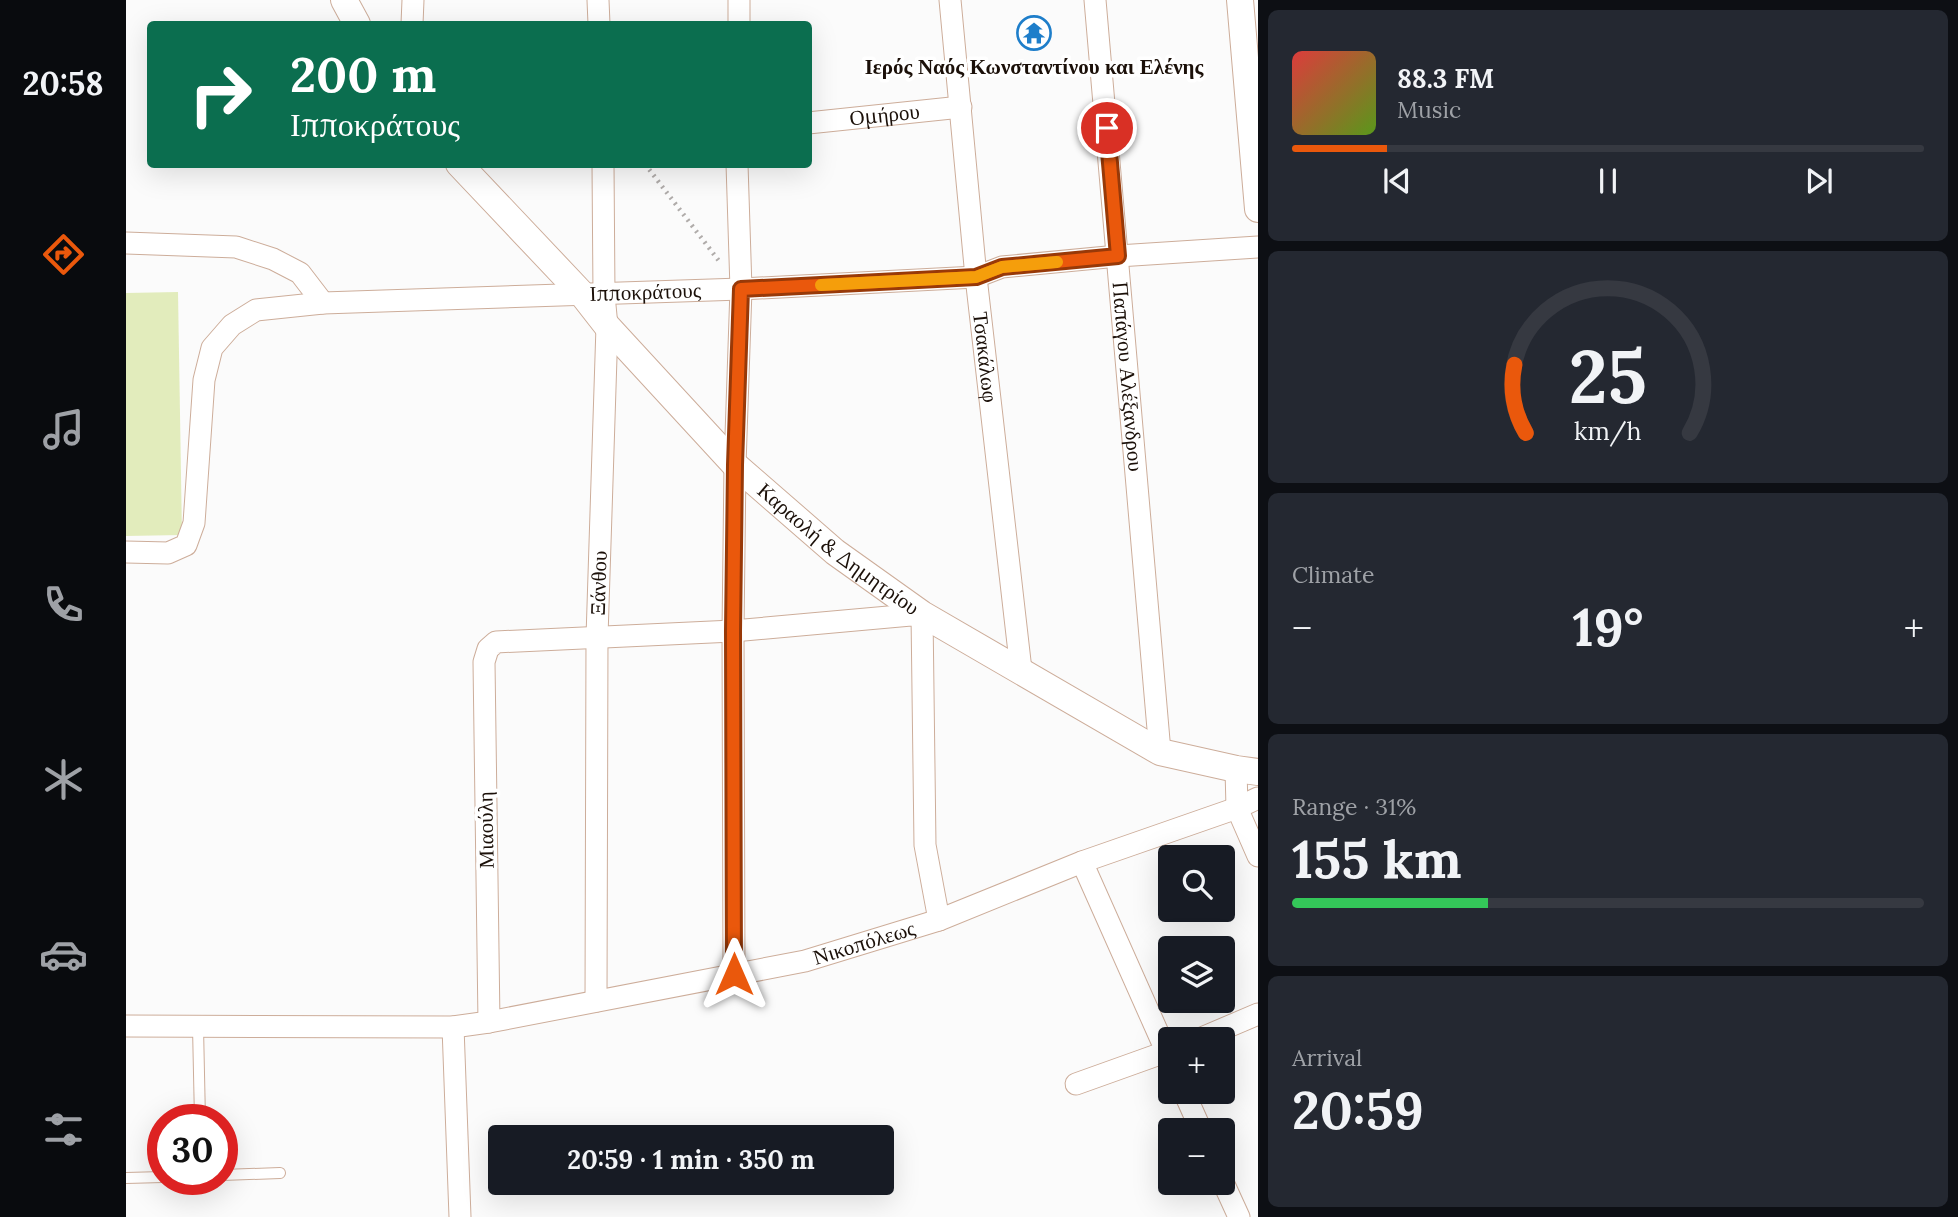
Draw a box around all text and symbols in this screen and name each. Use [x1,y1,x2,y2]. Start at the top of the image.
temple icon: Ιερός Ναός Κωνσταντίνου και Ελένης [1015,14,1053,52]
text: 200 m [290,43,436,105]
icon: right [175,49,266,140]
place label: Ιερός Ναός Κωνσταντίνου και Ελένης [865,53,1204,80]
text: 88.3 FM [1397,62,1494,95]
text: 20:58 [23,63,104,104]
text: Music [1397,95,1461,124]
street label: Ομήρου [848,97,921,132]
pin [1077,98,1137,158]
text: Ιπποκράτους [290,104,460,145]
icon: arrive [1088,109,1126,147]
icon: previous [1378,162,1416,200]
icon: pause [1589,162,1627,200]
icon: next [1800,162,1838,200]
icon: directions [39,230,88,279]
street label: Ιπποκράτους [589,276,702,307]
street label: Παπάγου Αλέξανδρου [1106,280,1150,473]
street label: Τσακάλωφ [967,310,1004,404]
text: 25 [1569,331,1647,424]
icon: music [39,405,88,454]
text: km/h [1574,415,1642,447]
street label: Καραολή & Δημητρίου [752,477,925,621]
street label: Ξάνθου [584,550,613,616]
text: Climate [1292,560,1374,589]
icon: phone [39,580,88,629]
text: 19° [1573,594,1643,660]
text: − [1292,604,1312,652]
text: + [1904,604,1924,652]
icon: climate [39,755,88,804]
street label: Μιαούλη [471,791,500,869]
text: Range · 31% [1292,792,1416,821]
text: 155 km [1292,826,1462,892]
map controls [1158,845,1235,1195]
button: search [1158,845,1235,922]
street label: Νικοπόλεως [810,914,919,971]
icon: car [39,930,88,979]
button: layers [1158,936,1235,1013]
position arrow [697,937,771,1011]
button: + [1158,1027,1235,1104]
text: Arrival [1292,1043,1362,1072]
text: 20:59 [1292,1077,1424,1143]
speed limit sign: 30 [147,1104,238,1195]
icon: filters [39,1105,88,1154]
button: − [1158,1118,1235,1195]
text: 20:59 · 1 min · 350 m [567,1143,815,1176]

